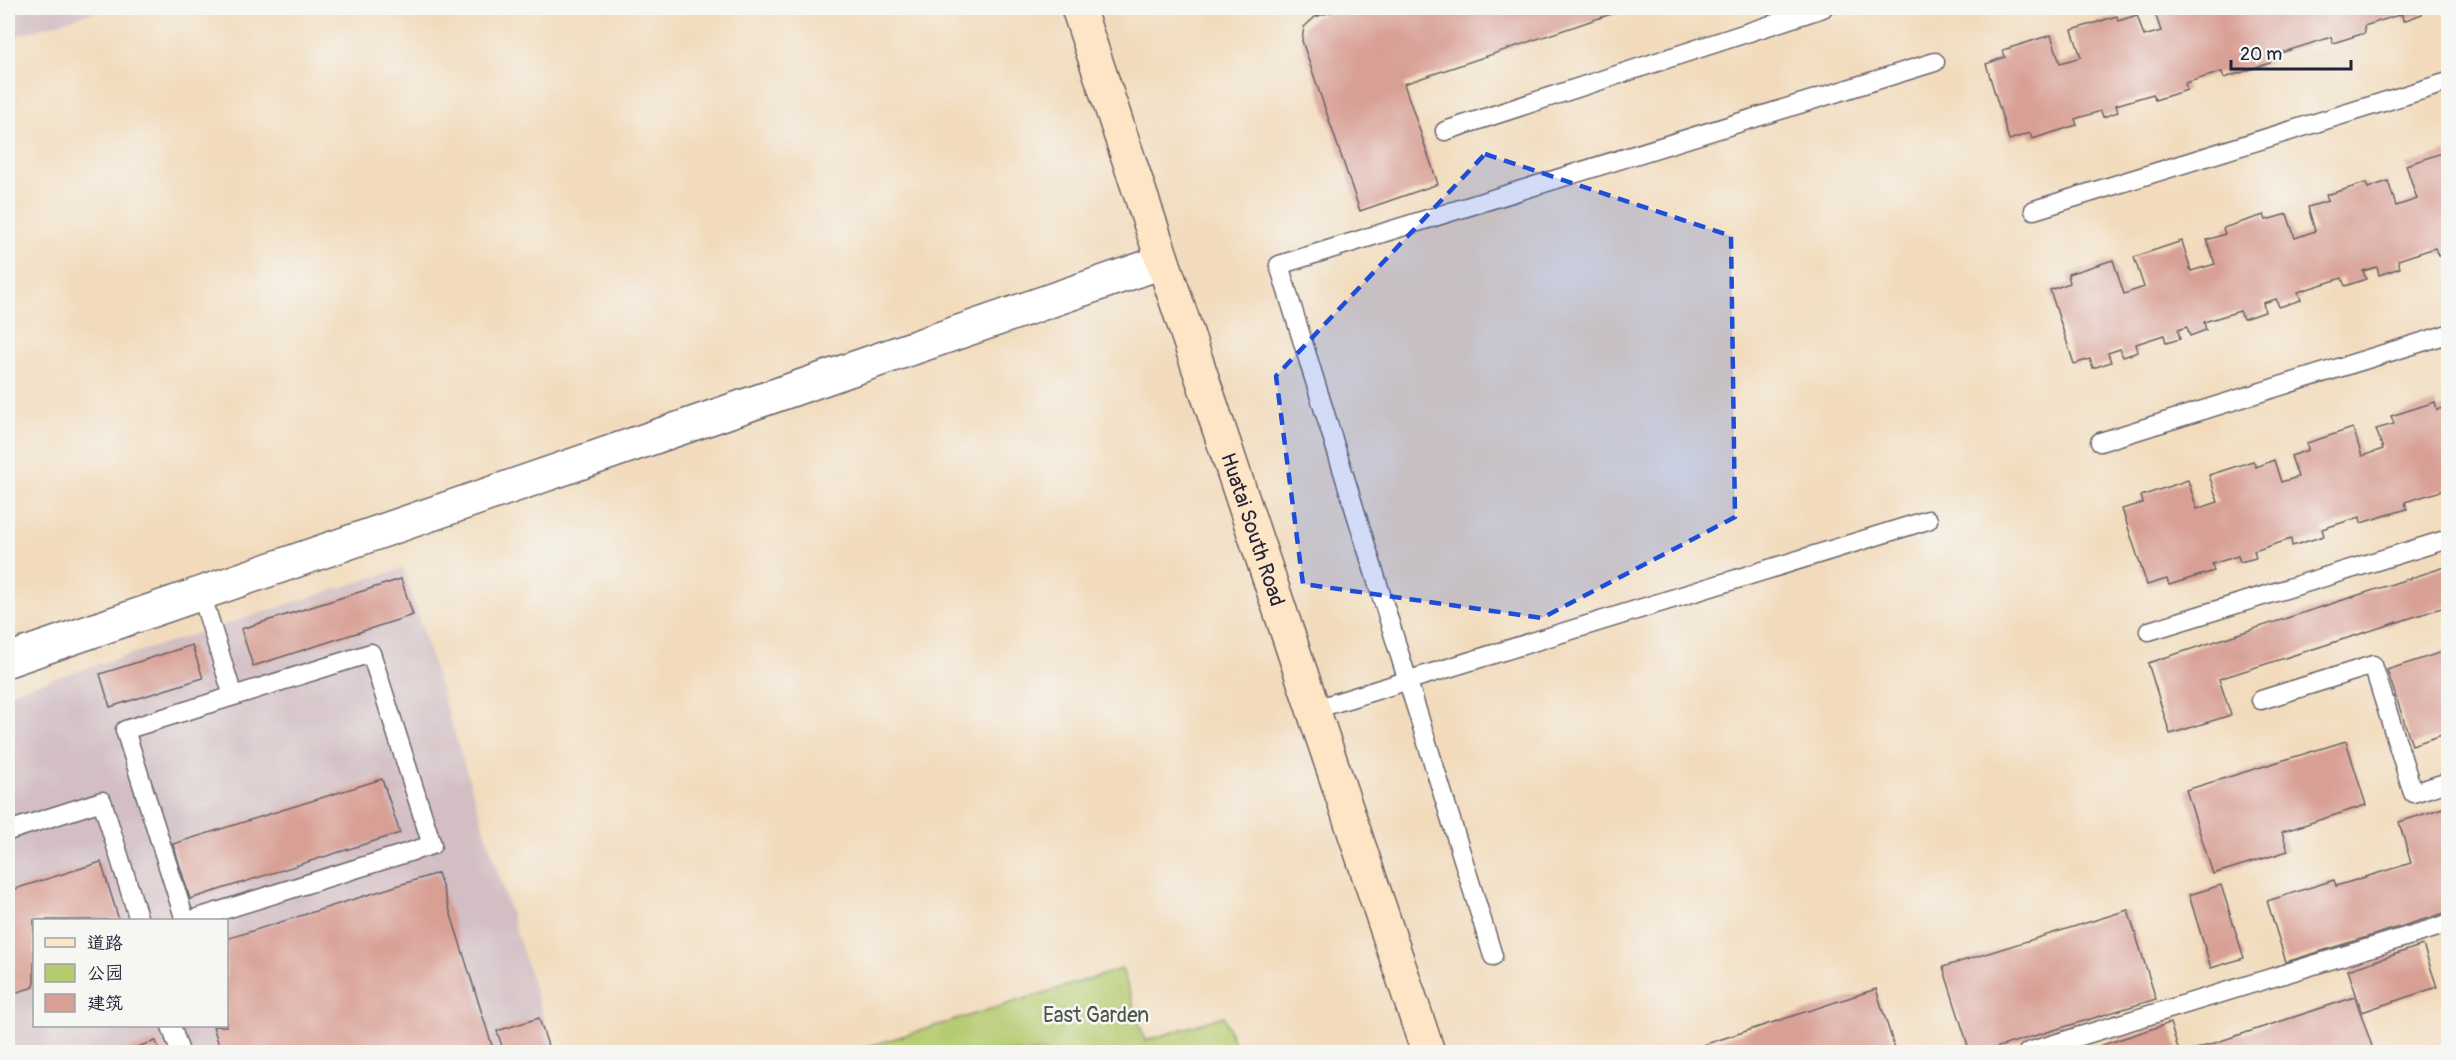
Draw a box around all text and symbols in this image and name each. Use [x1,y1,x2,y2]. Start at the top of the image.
scale bar [2231,33,2351,71]
text: 20 m [2240,43,2282,66]
street label: Huatai South Road [1215,449,1291,610]
legend [33,919,228,1027]
text: 道路 [87,932,123,955]
text: 公园 [87,962,123,985]
text: 建筑 [87,992,123,1015]
park label: East Garden [1043,1002,1149,1029]

